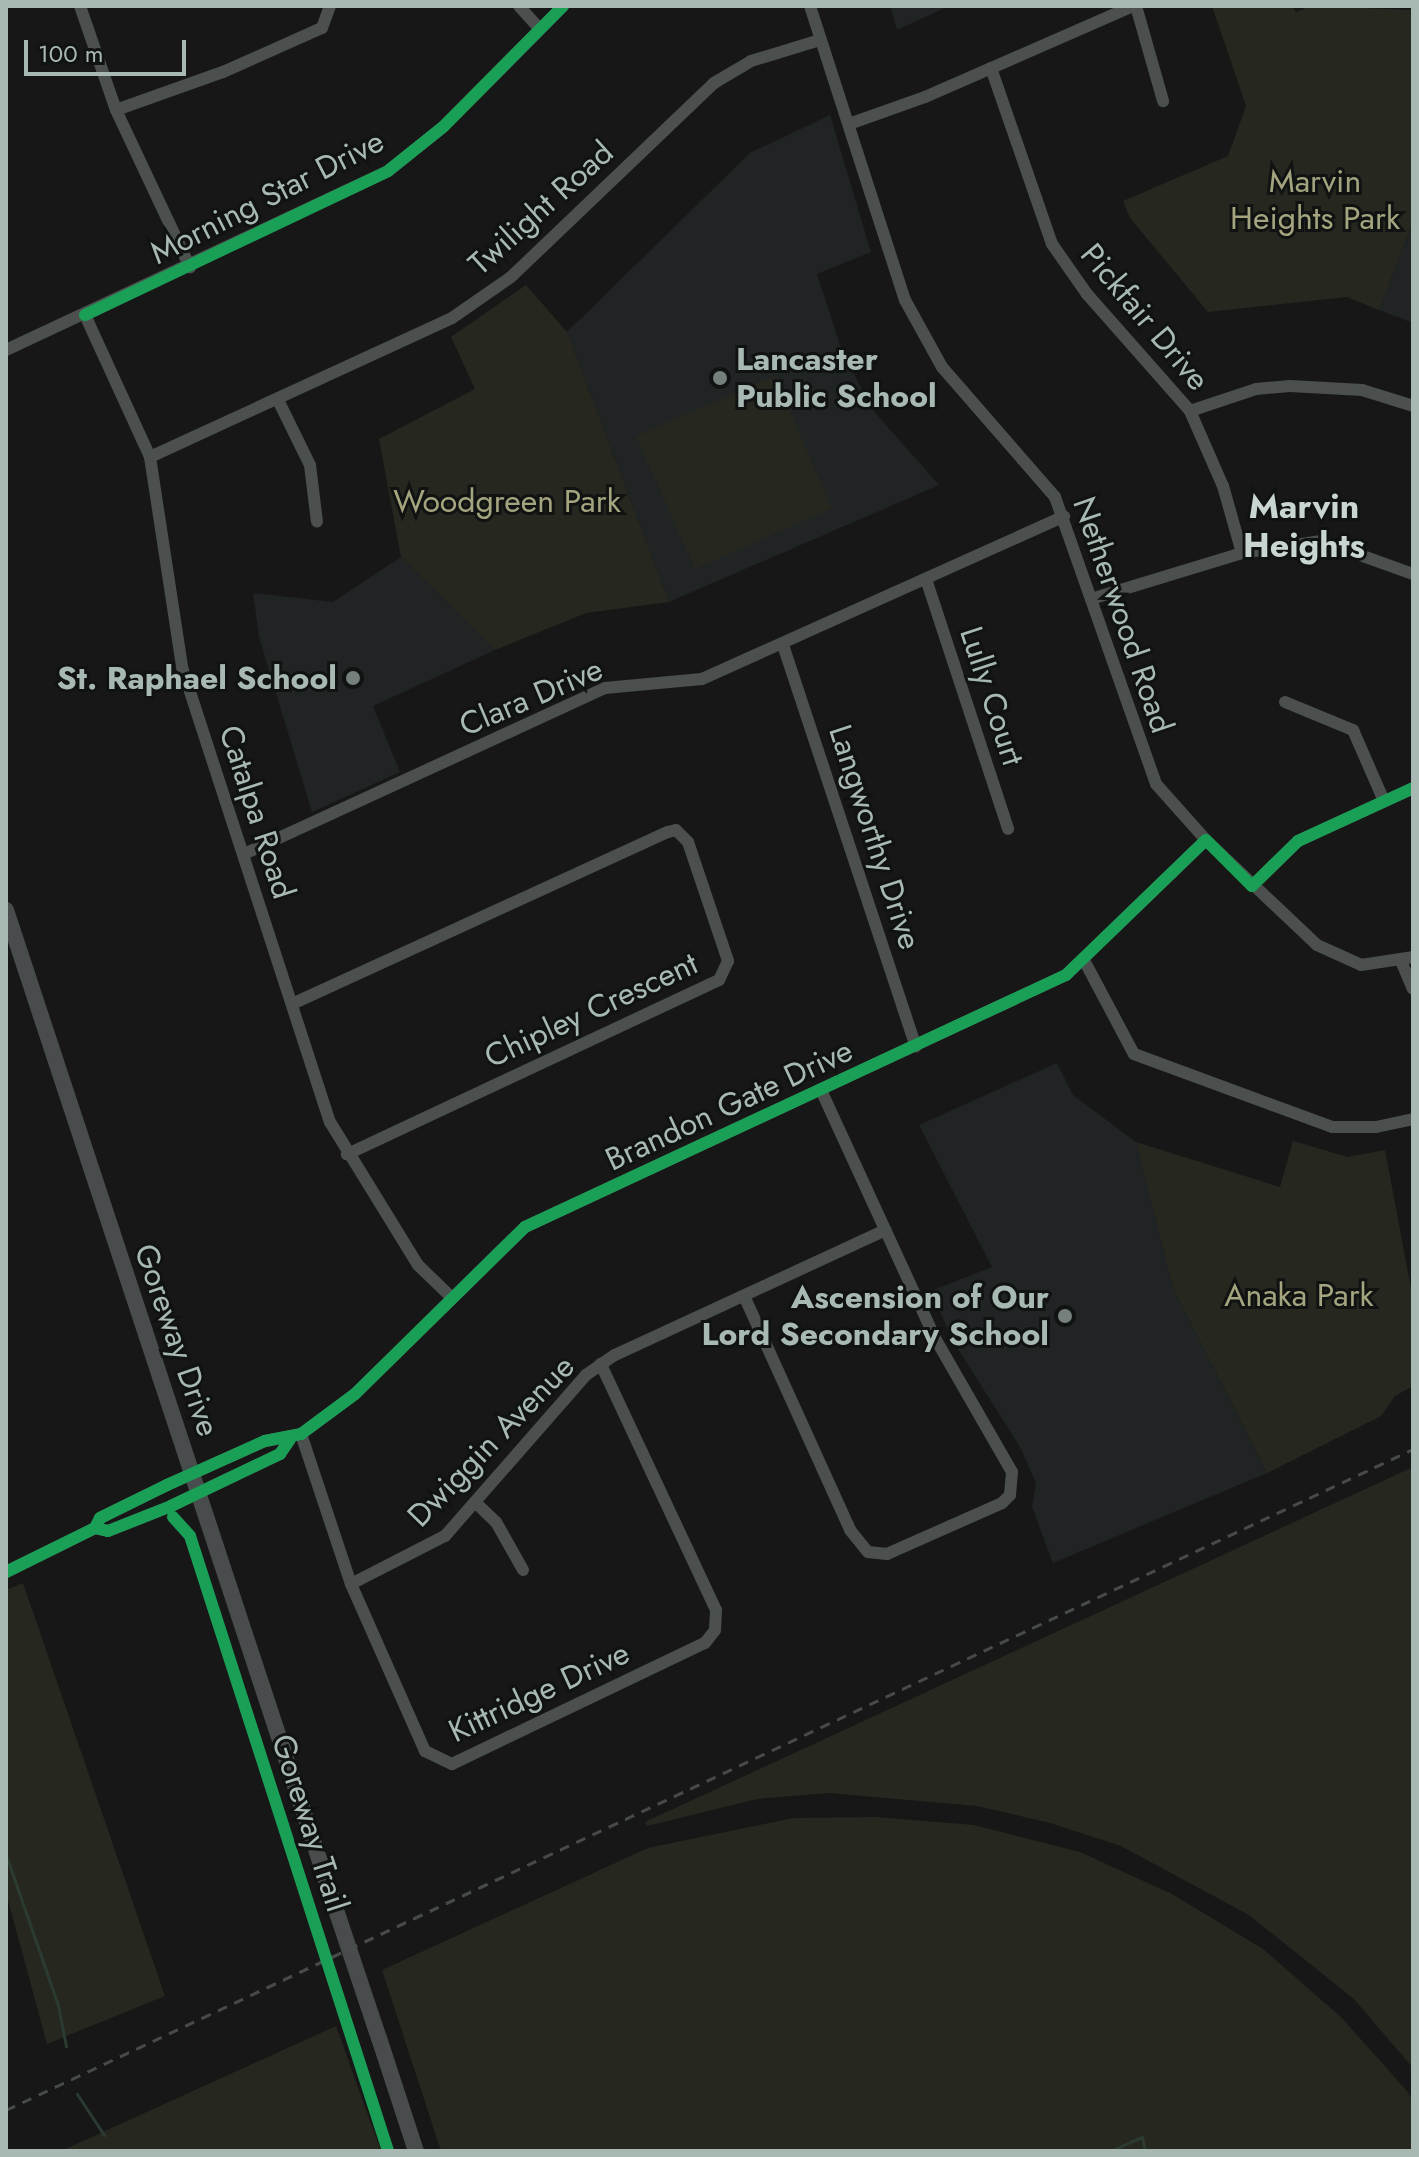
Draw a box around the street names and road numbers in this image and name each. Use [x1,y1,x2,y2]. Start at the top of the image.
street label: Morning Star Drive [144,122,390,272]
street label: Twilight Road [461,133,621,283]
street label: Pickfair Drive [1073,236,1217,398]
street label: Netherwood Road [1065,492,1181,738]
street label: Lully Court [952,622,1032,770]
street label: Clara Drive [454,650,608,744]
street label: Catalpa Road [211,720,303,904]
street label: Langworthy Drive [821,720,929,954]
street label: Chipley Crescent [478,944,704,1076]
street label: Brandon Gate Drive [599,1031,859,1179]
street label: Goreway Drive [126,1239,228,1441]
street label: Dwiggin Avenue [400,1347,582,1535]
street label: Kittridge Drive [443,1633,635,1751]
street label: Goreway Trail [263,1730,357,1916]

